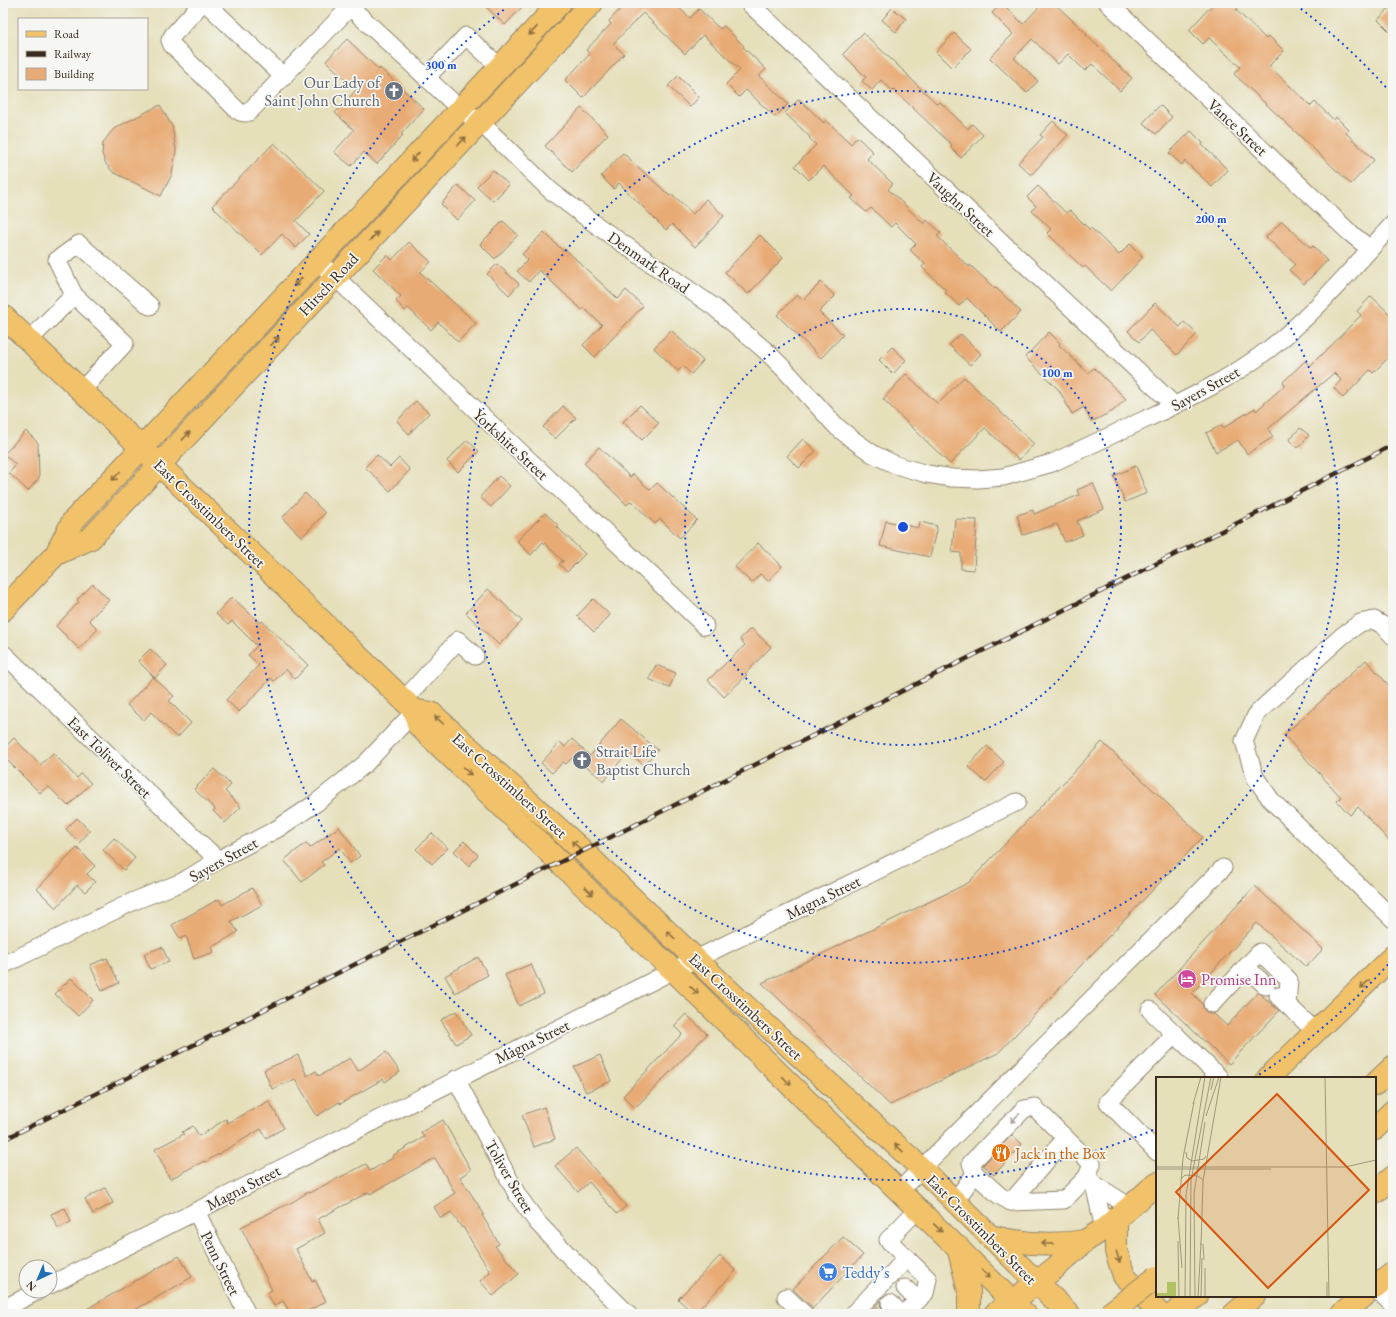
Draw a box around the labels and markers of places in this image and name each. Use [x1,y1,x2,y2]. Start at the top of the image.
place label: Our Lady of Saint John Church [264,72,382,111]
church icon: Our Lady of Saint John Church [383,80,405,102]
centre of rings [896,520,910,534]
place label: Strait Life Baptist Church [596,741,691,780]
church icon: Strait Life Baptist Church [571,749,593,771]
hotel icon: Promise Inn [1176,968,1198,990]
place label: Promise Inn [1201,969,1277,990]
restaurant icon: Jack in the Box [990,1142,1012,1164]
place label: Jack in the Box [1013,1143,1106,1164]
supermarket icon: Teddy’s [817,1261,839,1283]
place label: Teddy’s [842,1262,889,1283]

